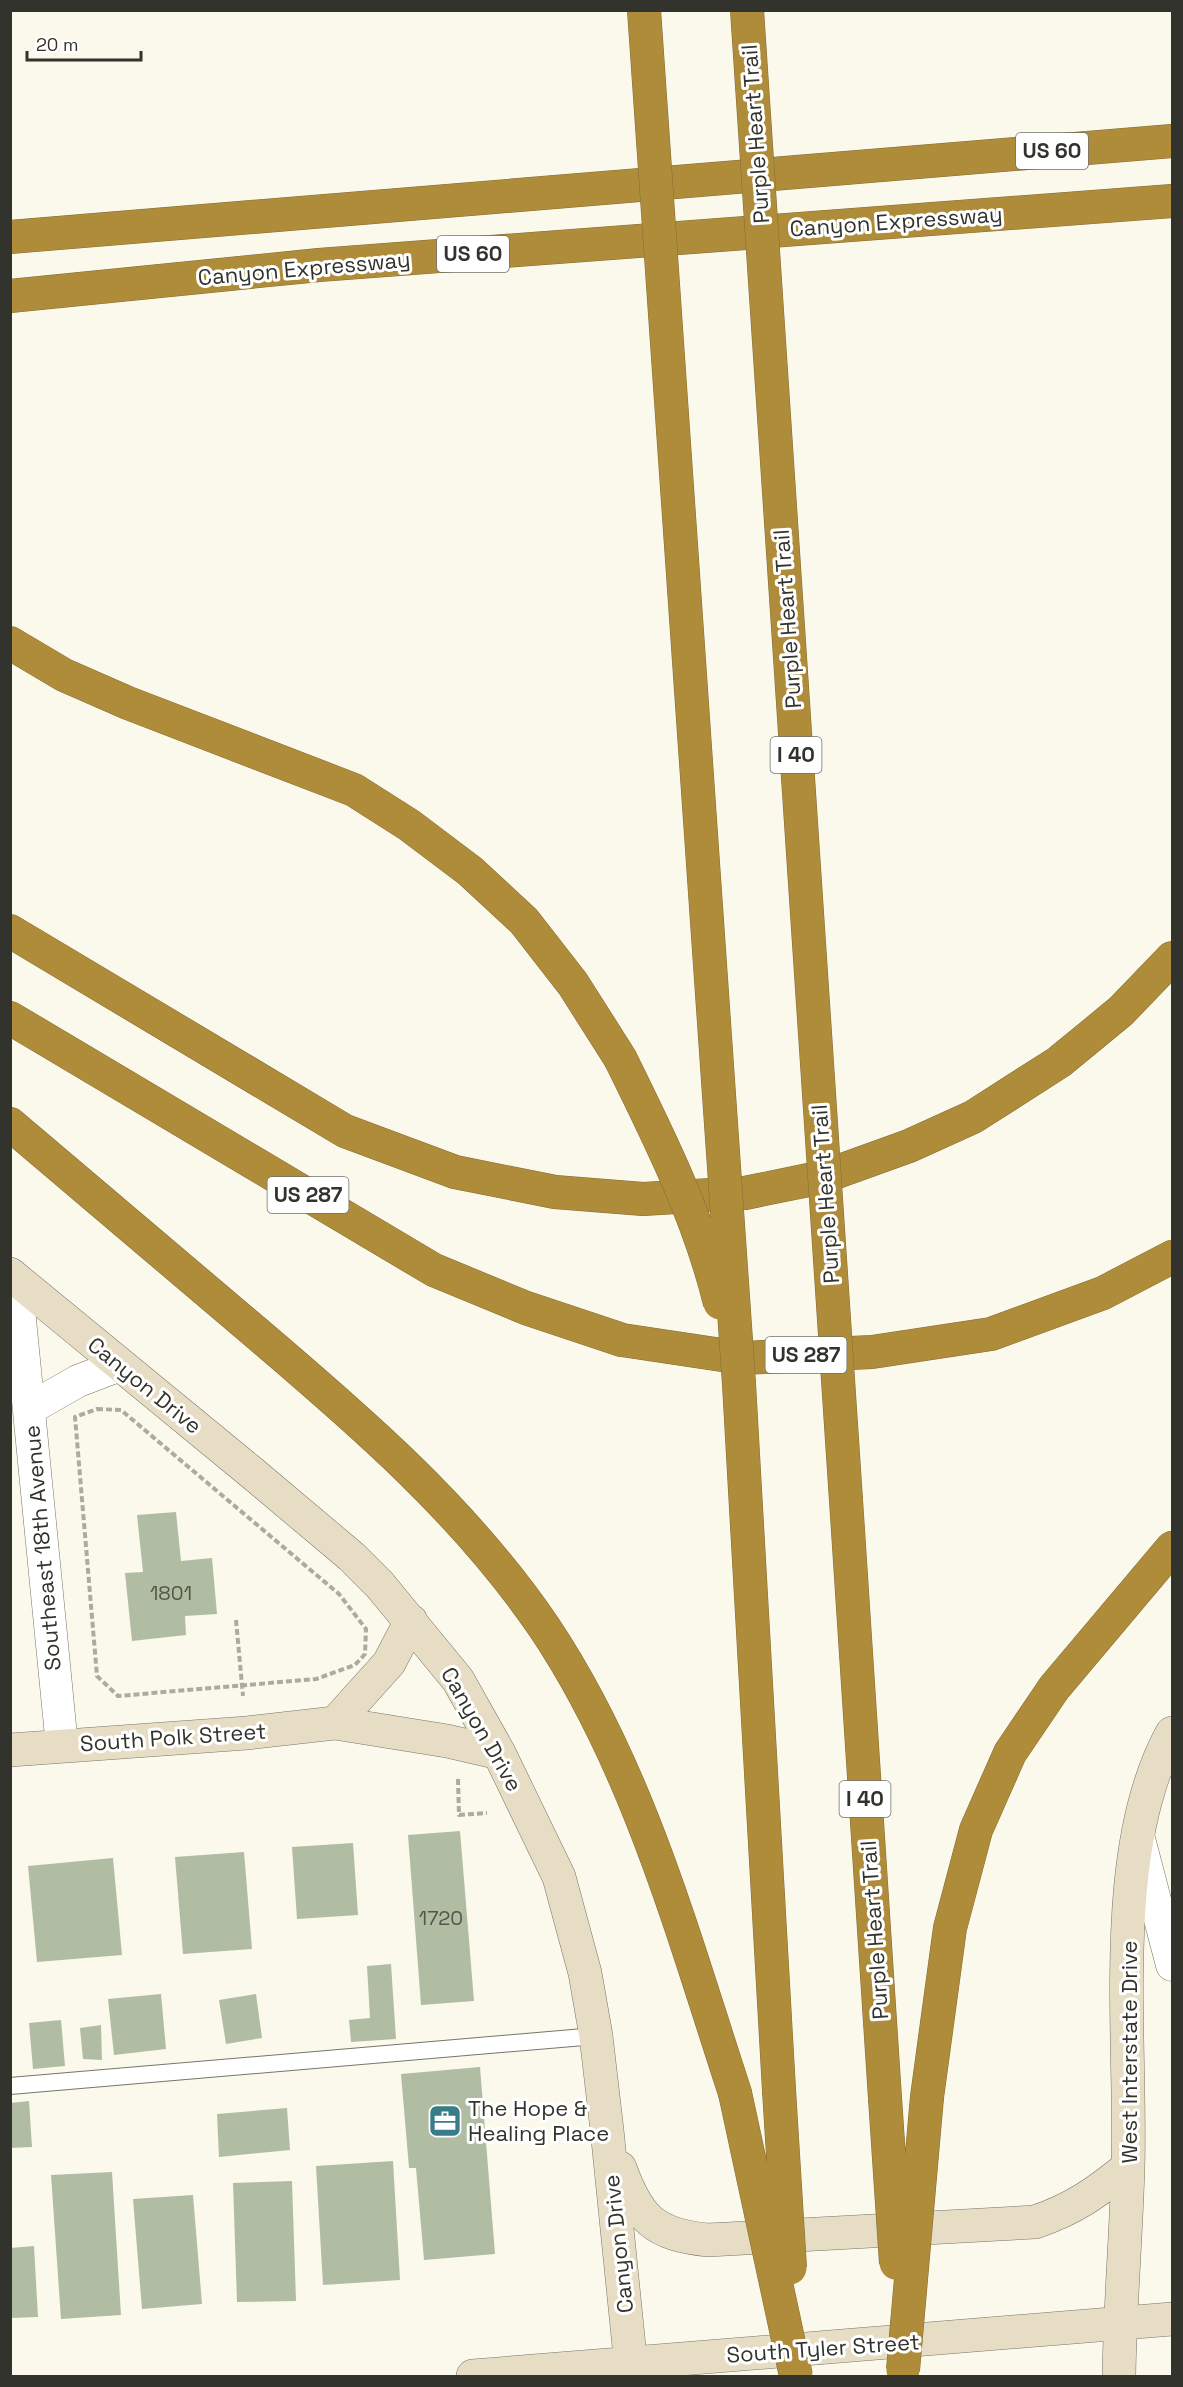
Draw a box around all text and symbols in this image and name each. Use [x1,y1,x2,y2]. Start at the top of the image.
scale bar [27,24,141,62]
text: 20 m [36,33,79,56]
street label: Purple Heart Trail [735,44,775,224]
road number: US 60 [1016,133,1088,169]
street label: Canyon Expressway [789,200,1003,242]
road number: US 60 [437,236,509,272]
street label: Canyon Expressway [197,245,411,291]
street label: Purple Heart Trail [767,529,807,709]
road number: I 40 [770,737,822,773]
street label: Purple Heart Trail [805,1104,845,1284]
road number: US 287 [268,1177,348,1213]
street label: Canyon Drive [82,1330,208,1440]
road number: US 287 [766,1337,846,1373]
street label: Southeast 18th Avenue [17,1424,67,1672]
house number: 1801 [150,1580,192,1606]
street label: Canyon Drive [435,1662,529,1796]
street label: South Polk Street [79,1717,267,1757]
road number: I 40 [840,1781,890,1817]
street label: Purple Heart Trail [854,1840,894,2020]
house number: 1720 [419,1905,463,1931]
street label: West Interstate Drive [1115,1941,1143,2163]
place label: The Hope & Healing Place [468,2094,609,2147]
office icon: The Hope & Healing Place [427,2103,463,2139]
street label: Canyon Drive [597,2173,639,2315]
street label: South Tyler Street [725,2327,921,2369]

